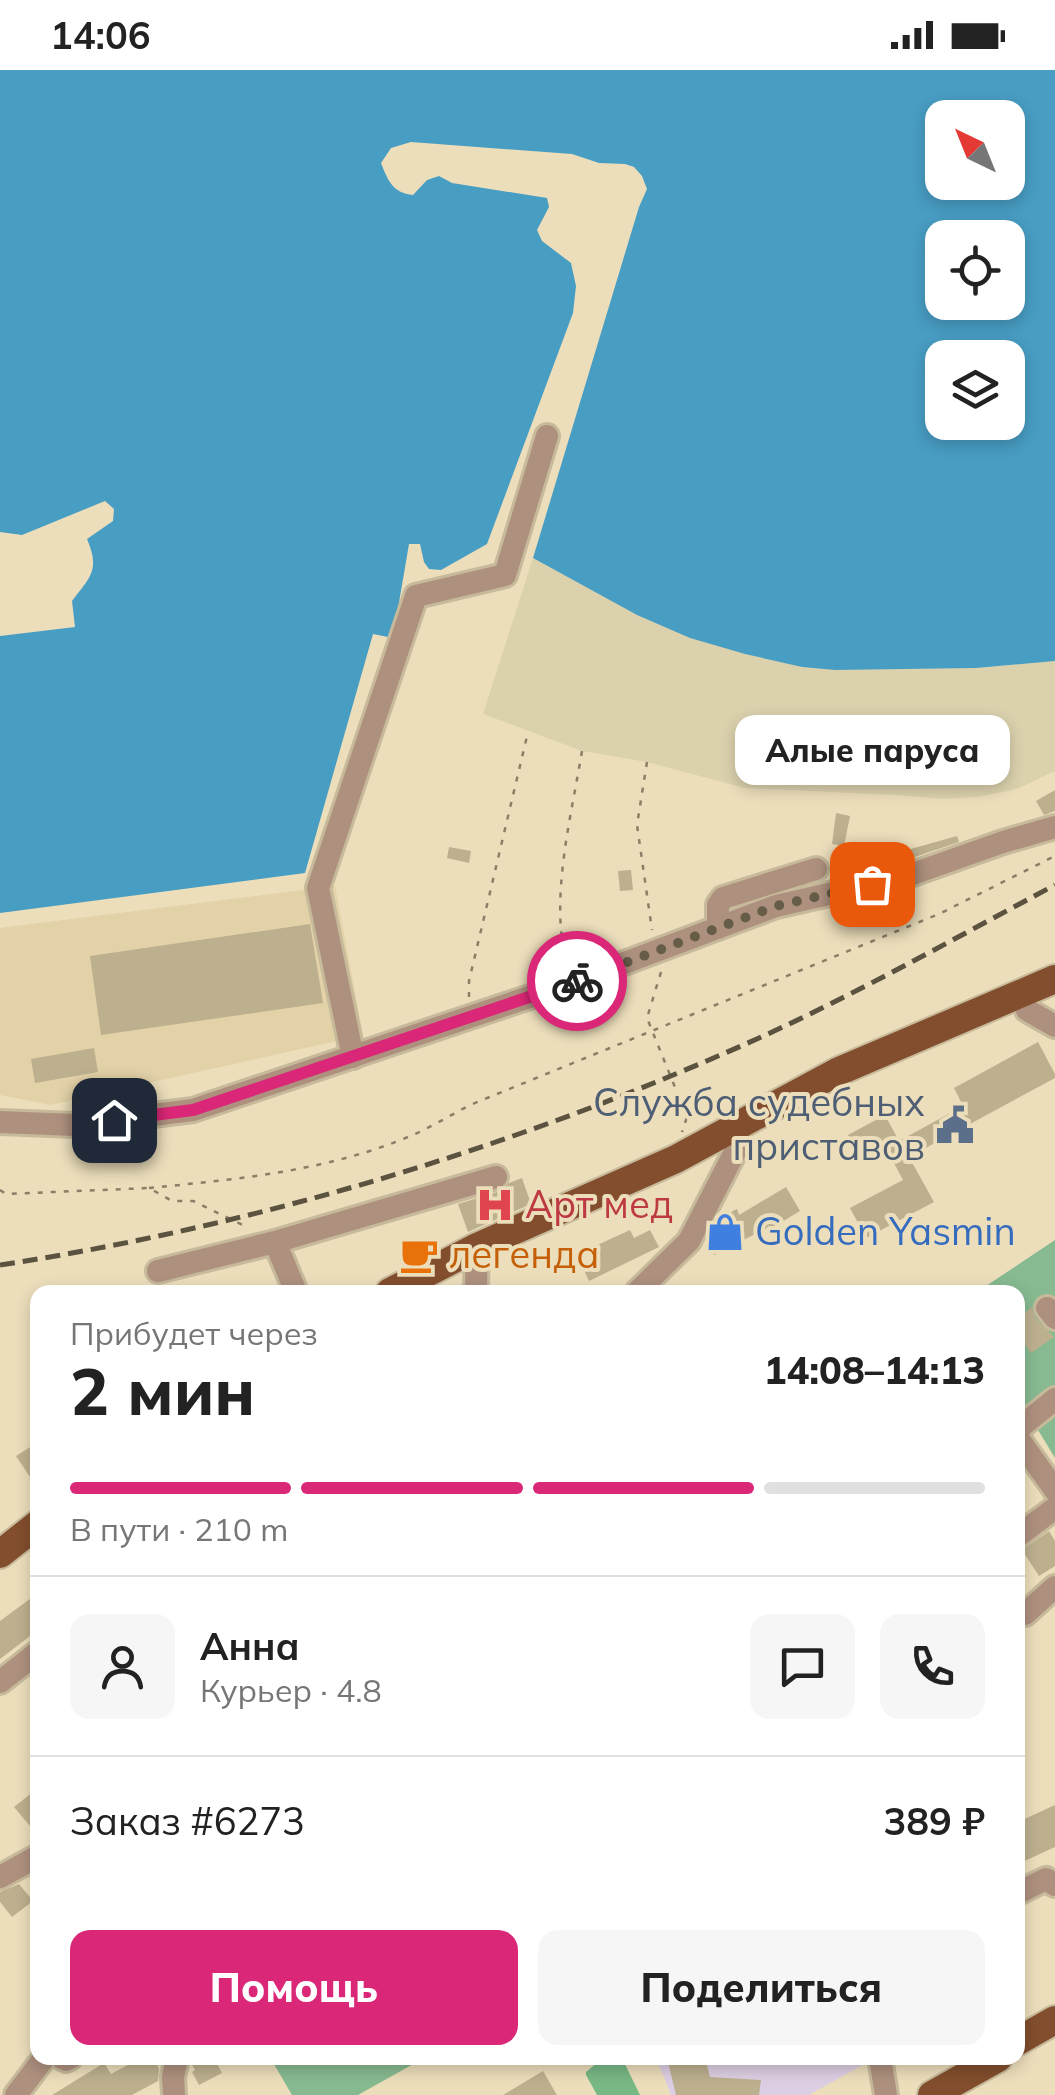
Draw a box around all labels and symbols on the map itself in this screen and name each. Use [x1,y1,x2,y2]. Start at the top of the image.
north arrow [925,100,1025,200]
callout: Алые паруса [734,714,1010,784]
pin [830,842,915,927]
courier [527,931,627,1031]
pin [72,1078,157,1163]
place label: Служба судебных приставов [593,1078,925,1170]
public building icon: Служба судебных приставов [934,1104,976,1146]
place label: Арт мед [525,1180,673,1228]
hospital icon: Арт мед [474,1184,516,1226]
place label: Golden Yasmin [755,1207,1016,1255]
shop icon: Golden Yasmin [704,1211,746,1253]
place label: легенда [449,1230,599,1278]
cafe icon: легенда [398,1234,440,1276]

